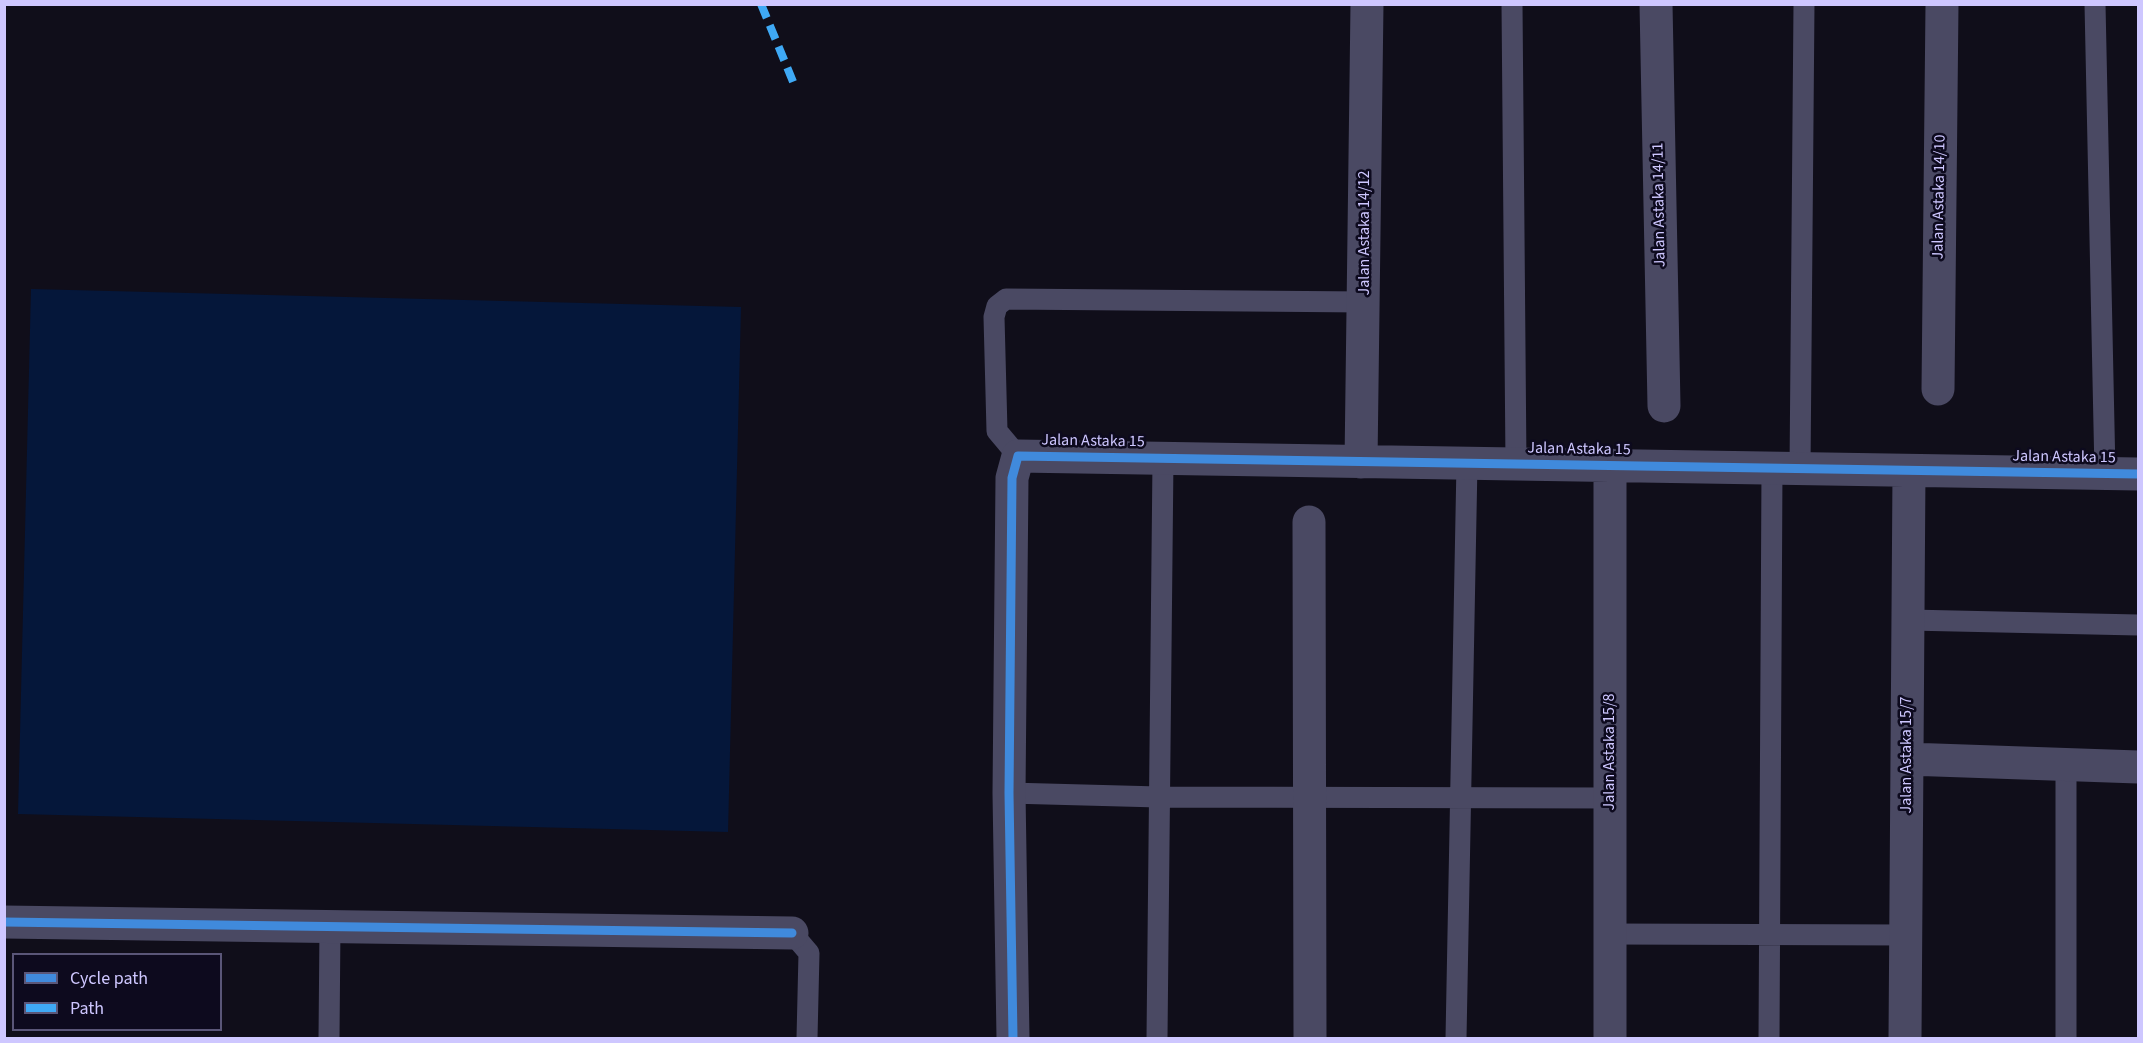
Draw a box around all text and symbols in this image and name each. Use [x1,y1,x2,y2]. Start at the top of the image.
street label: Jalan Astaka 14/10 [1929,134,1951,260]
street label: Jalan Astaka 14/11 [1649,142,1671,268]
street label: Jalan Astaka 14/12 [1355,171,1375,295]
street label: Jalan Astaka 15 [1041,431,1145,453]
street label: Jalan Astaka 15 [1527,439,1631,461]
street label: Jalan Astaka 15 [2012,447,2116,469]
street label: Jalan Astaka 15/8 [1600,694,1620,810]
street label: Jalan Astaka 15/7 [1897,697,1917,813]
legend [12,953,222,1031]
text: Cycle path [70,966,148,991]
text: Path [70,996,104,1021]

